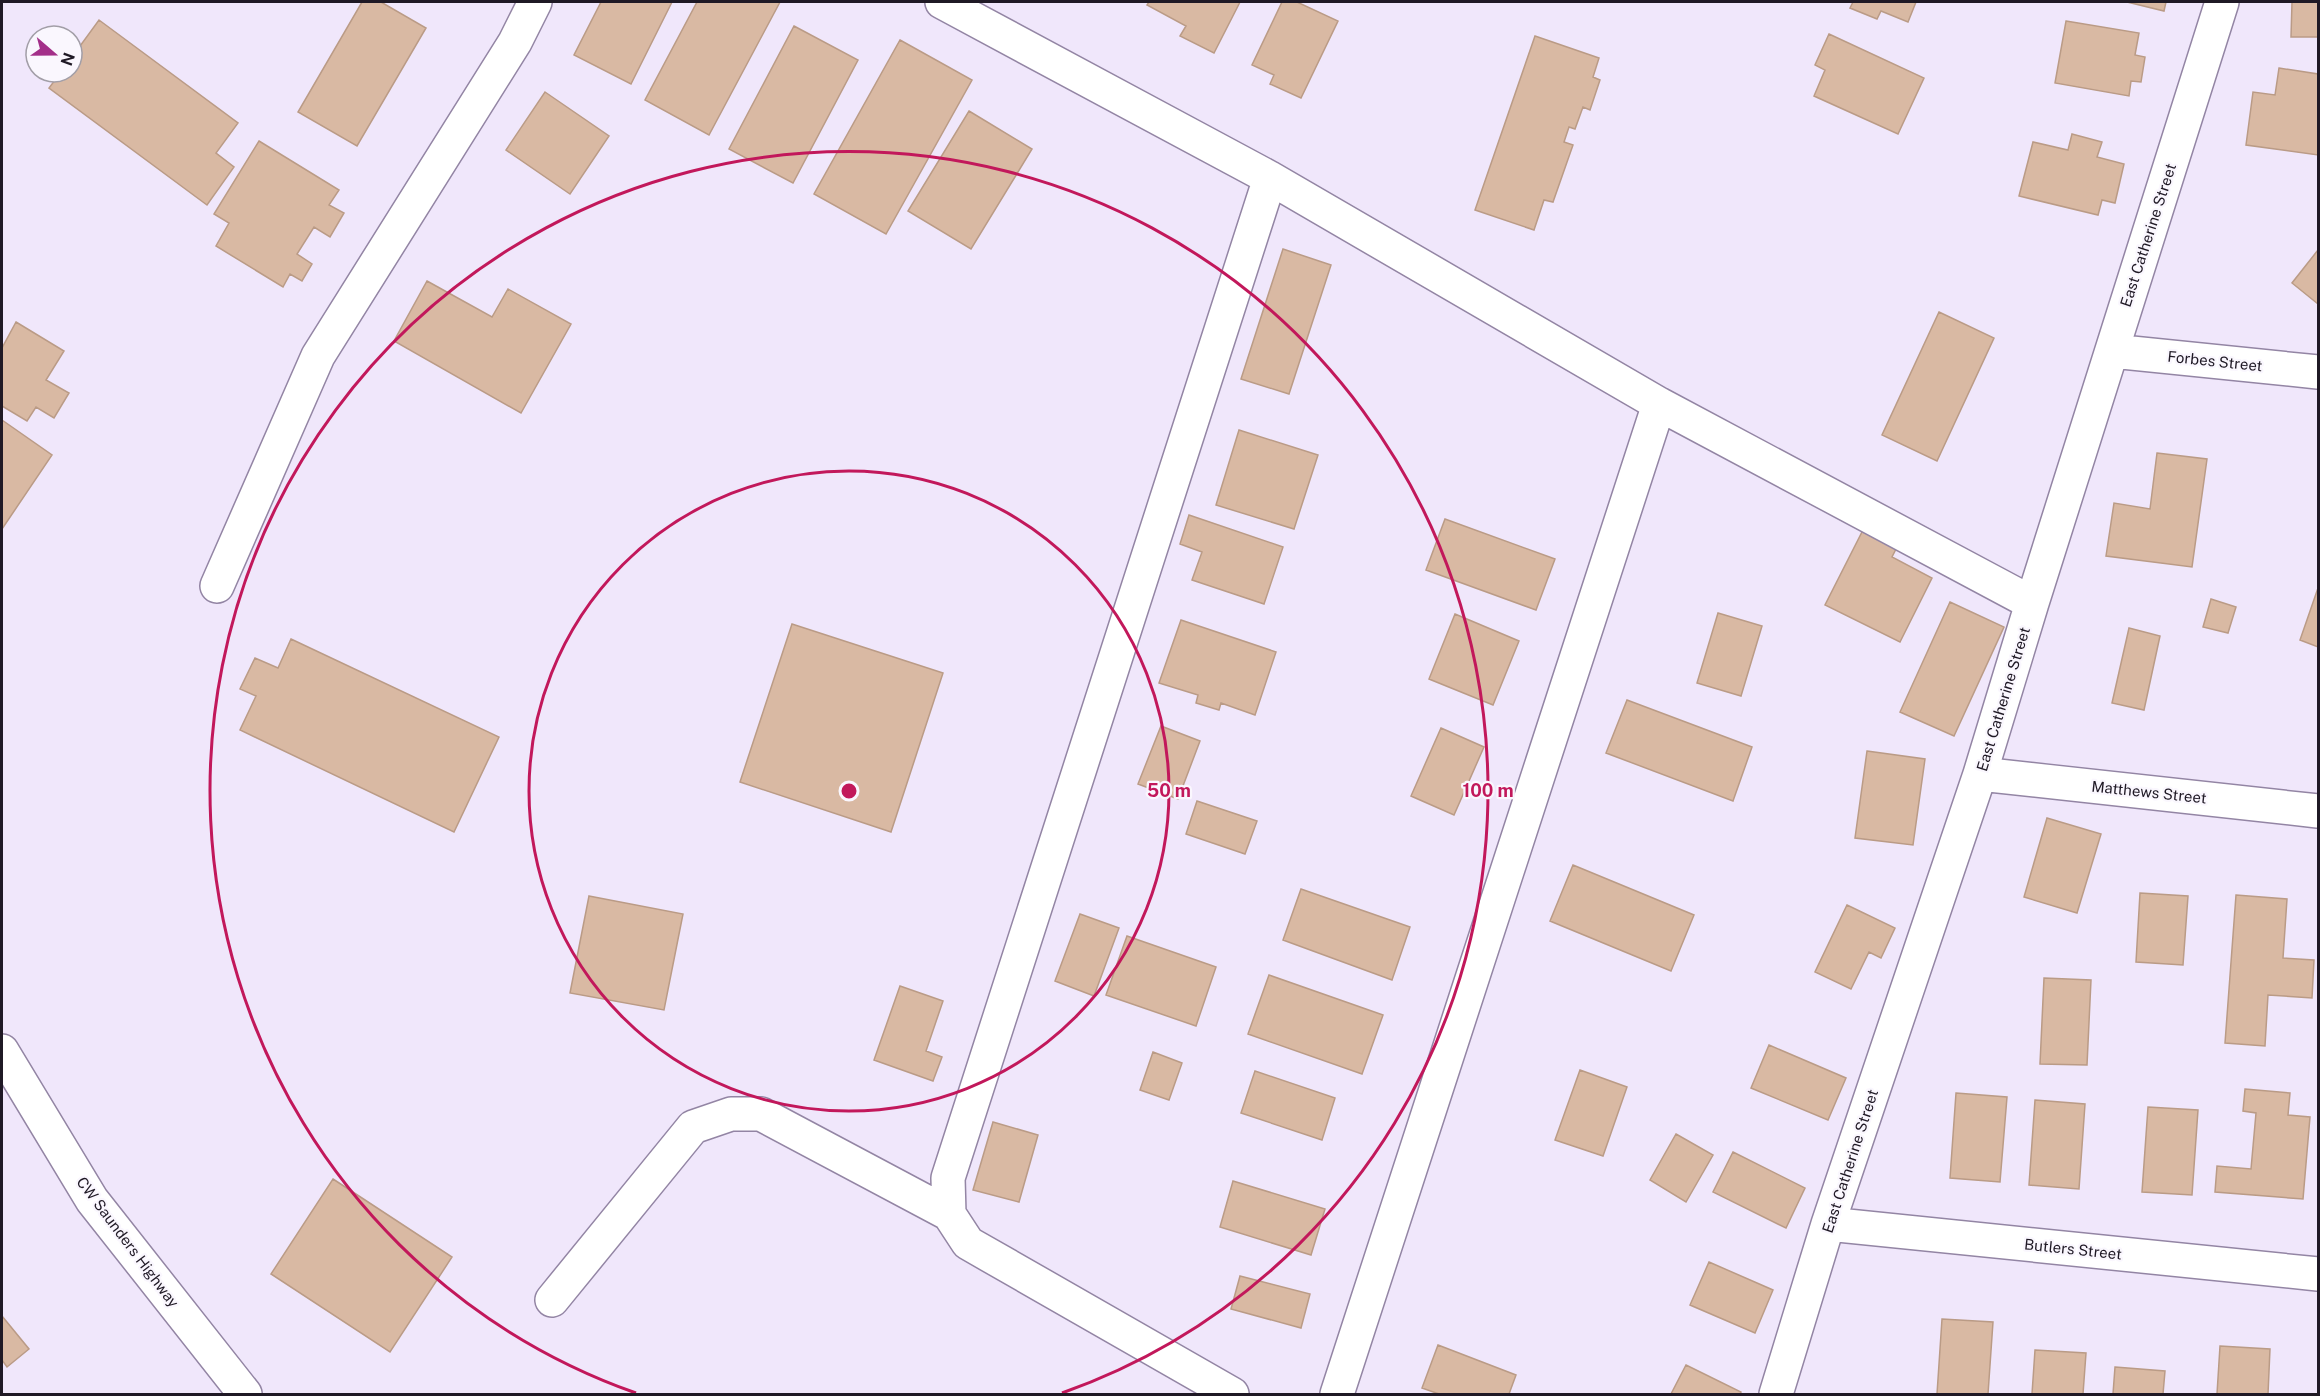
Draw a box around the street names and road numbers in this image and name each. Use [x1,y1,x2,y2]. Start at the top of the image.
street label: East Catherine Street [2117,161,2179,309]
street label: Forbes Street [2167,348,2263,374]
street label: East Catherine Street [1973,625,2033,773]
street label: Matthews Street [2091,777,2208,807]
street label: East Catherine Street [1819,1087,1881,1235]
street label: CW Saunders Highway [73,1173,183,1311]
street label: Butlers Street [2023,1235,2123,1263]

